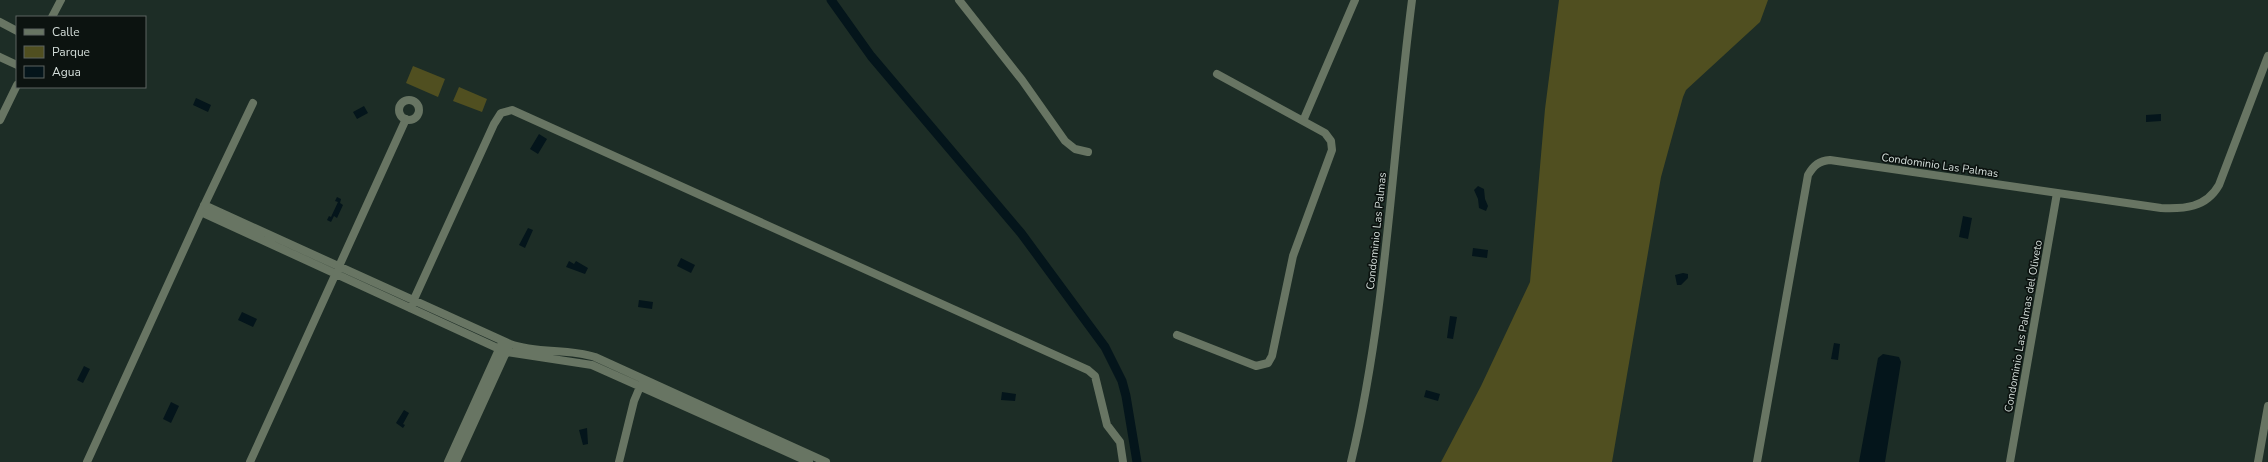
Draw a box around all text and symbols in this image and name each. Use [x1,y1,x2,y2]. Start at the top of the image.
legend [16,16,146,88]
text: Calle [52,24,80,40]
text: Parque [52,44,90,60]
text: Agua [52,64,81,80]
street label: Condominio Las Palmas [1881,150,1999,181]
street label: Condominio Las Palmas [1363,172,1390,290]
street label: Condominio Las Palmas del Oliveto [2001,239,2046,413]

